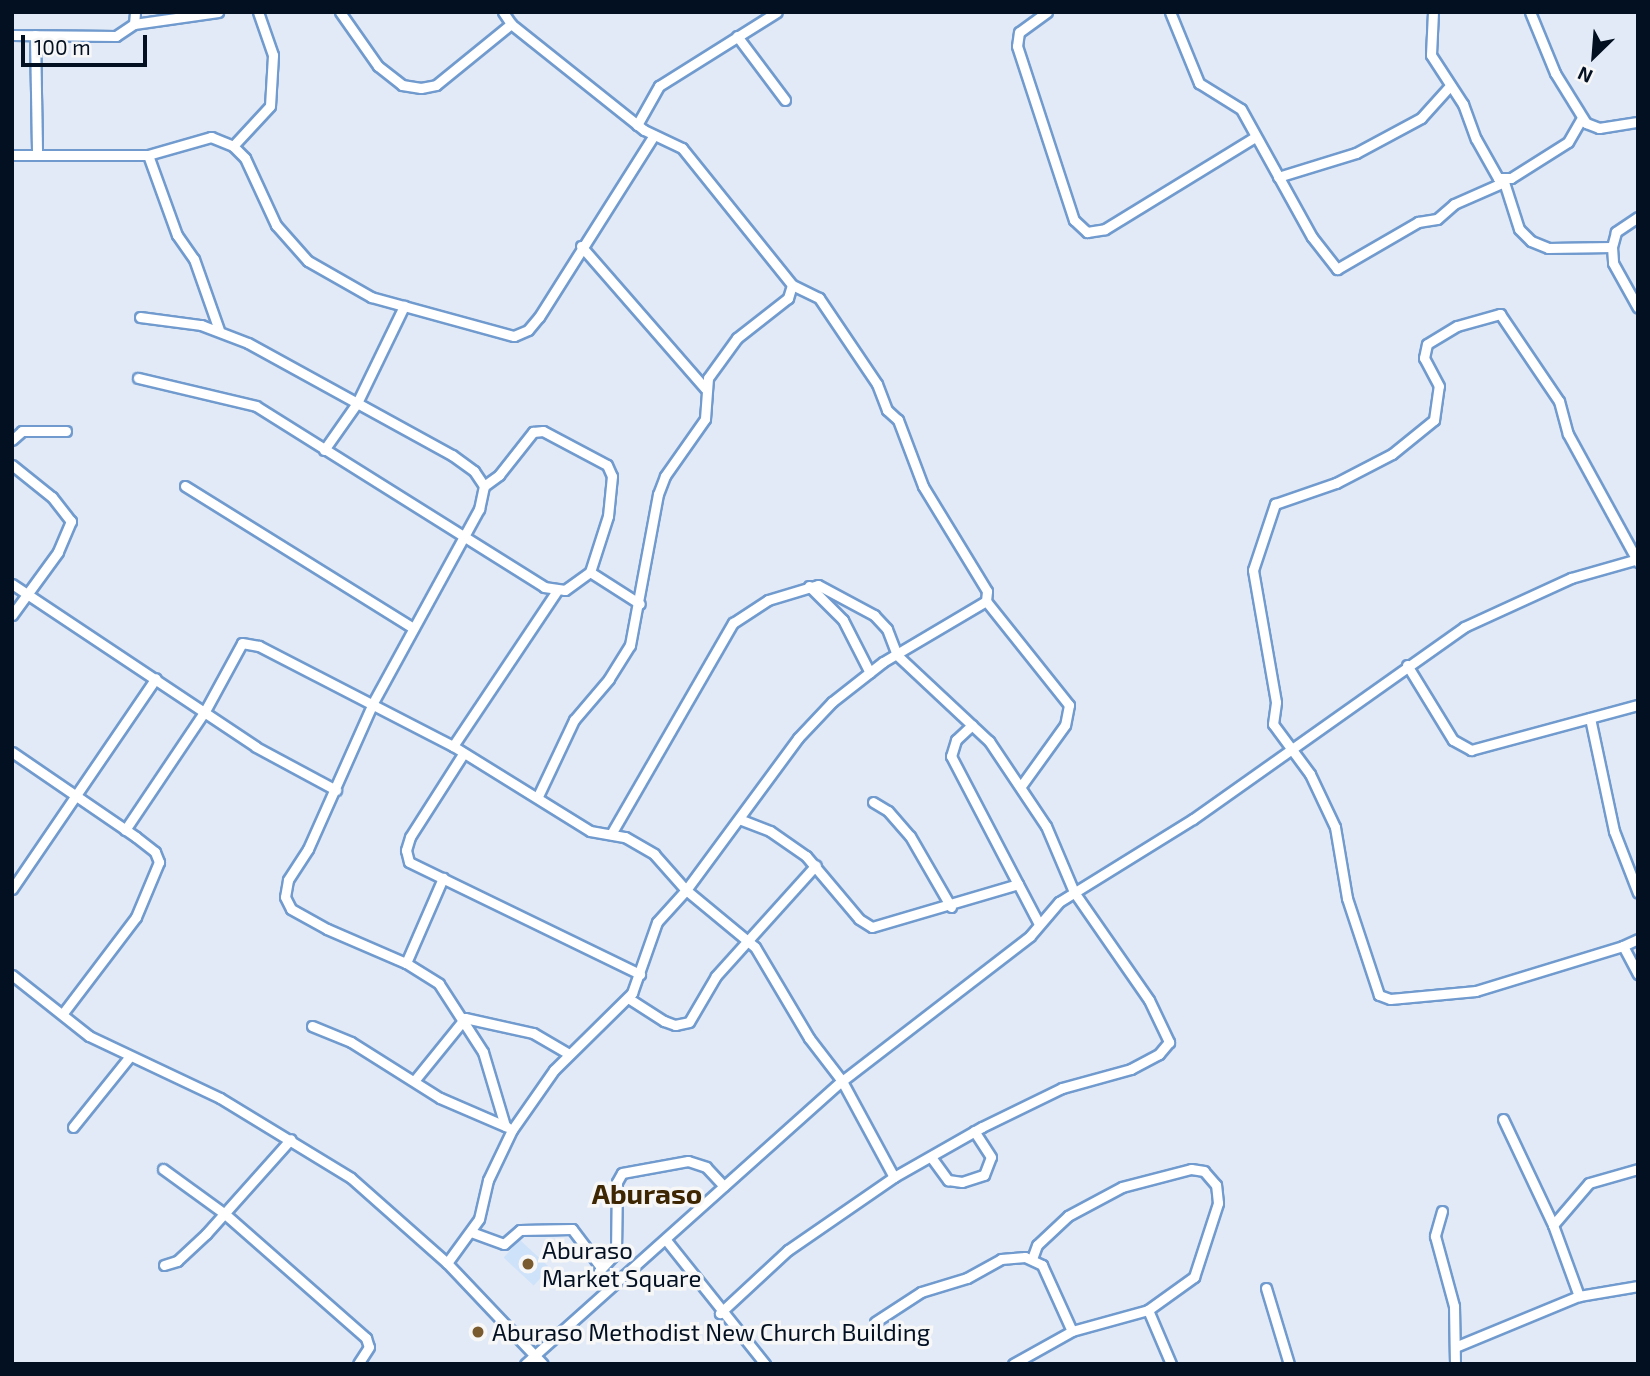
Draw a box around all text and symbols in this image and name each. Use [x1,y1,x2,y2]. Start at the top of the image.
scale bar [24,21,150,65]
north arrow [1559,21,1629,91]
text: 100 m [34,34,91,59]
text: N [1574,62,1596,89]
district label: Aburaso [592,1176,702,1210]
place label: Aburaso Market Square [542,1236,701,1292]
marker: Aburaso Market Square [520,1256,536,1272]
place label: Aburaso Methodist New Church Building [492,1318,931,1346]
marker: Aburaso Methodist New Church Building [470,1324,486,1340]

